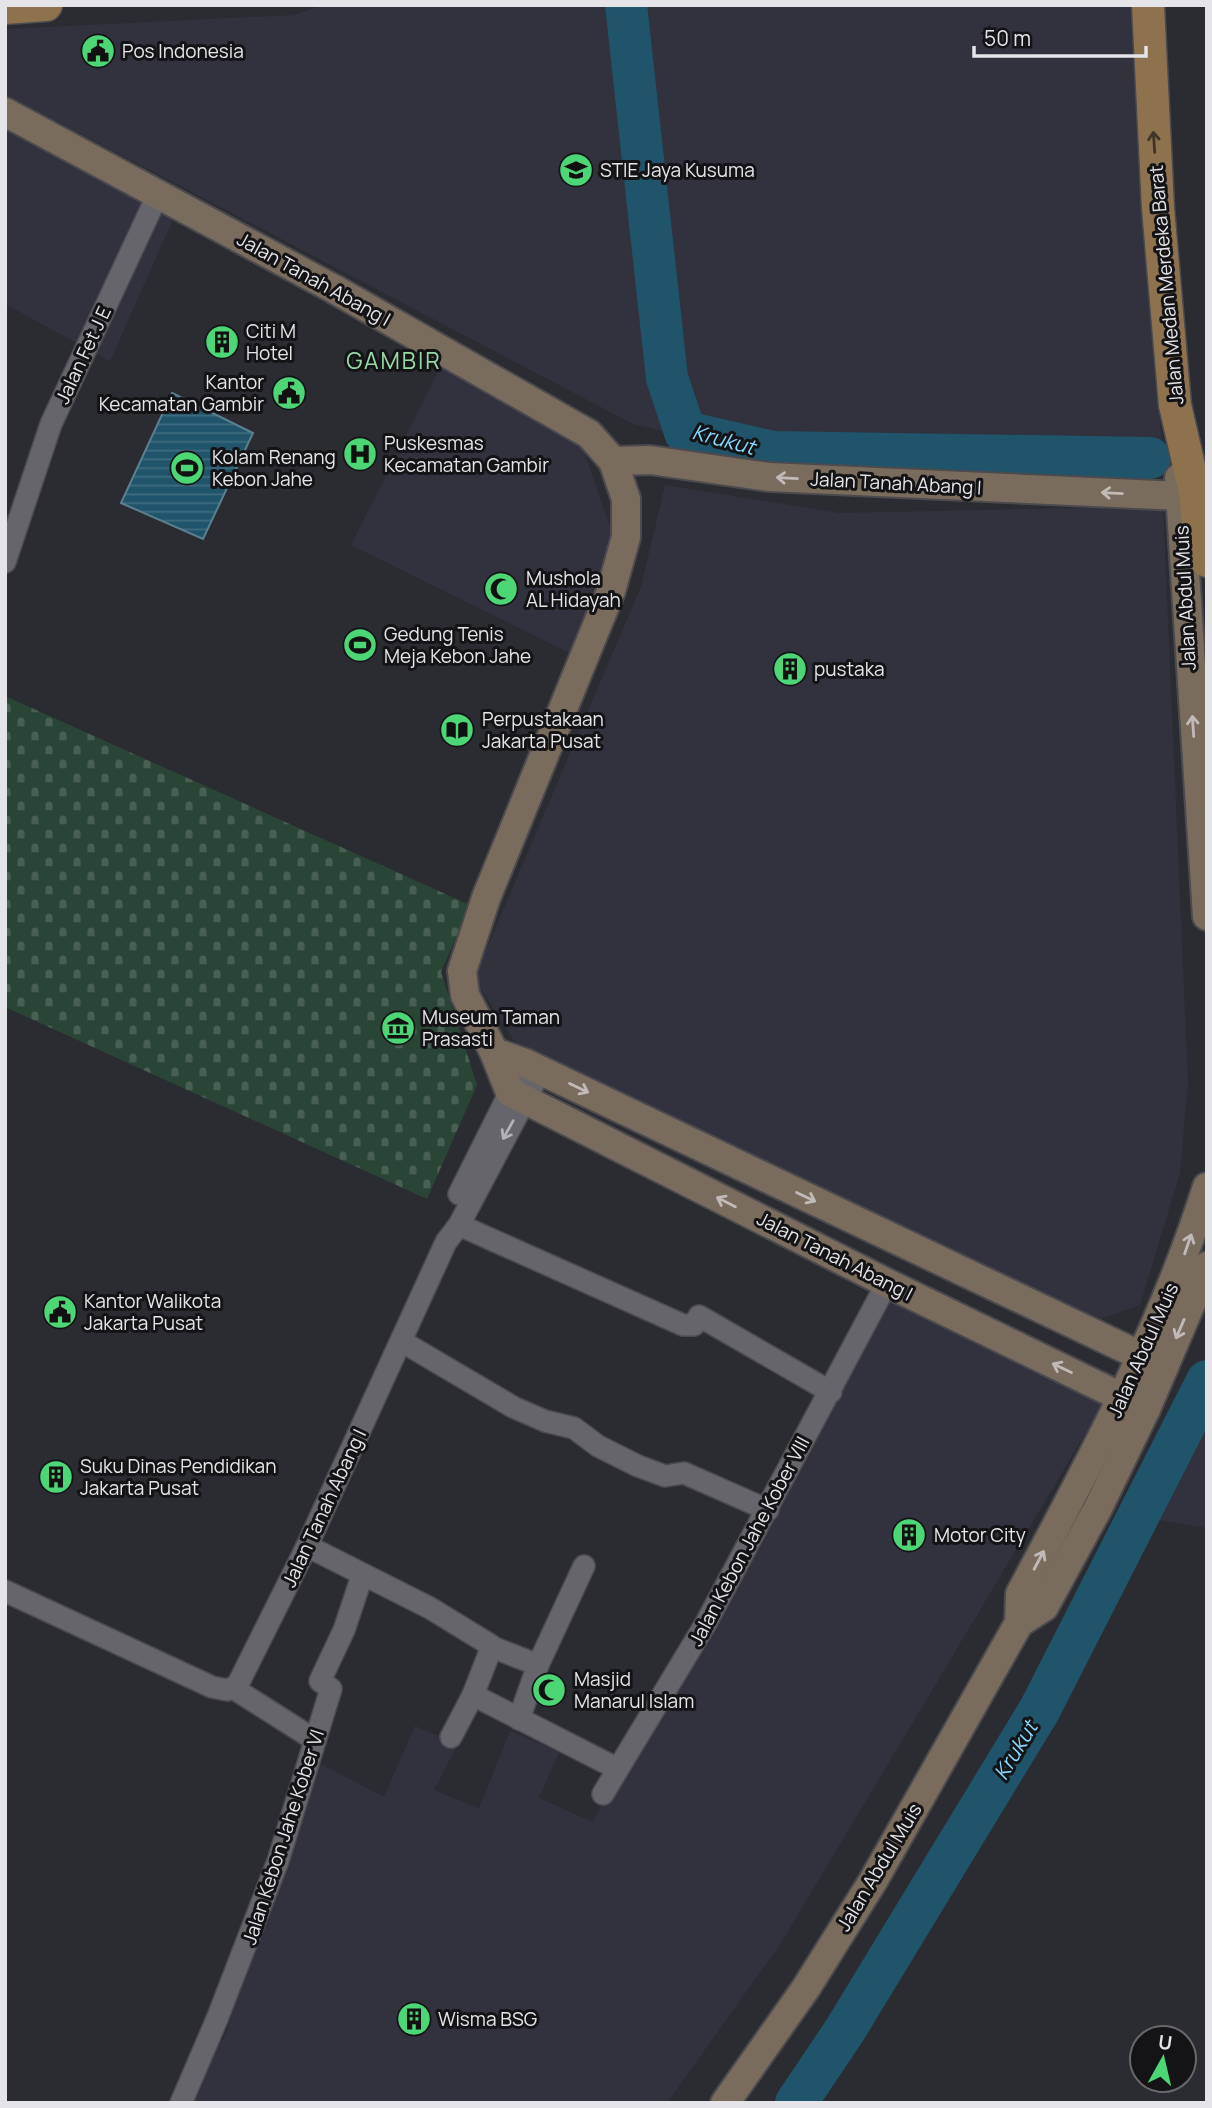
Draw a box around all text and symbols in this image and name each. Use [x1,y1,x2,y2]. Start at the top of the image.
scale bar [974,14,1146,58]
text: 50 m [984,24,1031,52]
public building icon: Pos Indonesia [79,32,117,70]
place label: Pos Indonesia [122,38,244,64]
one-way arrow [1147,131,1160,154]
school or university icon: STIE Jaya Kusuma [557,151,595,189]
place label: STIE Jaya Kusuma [600,157,755,183]
street label: Jalan Medan Merdeka Barat [1143,164,1189,406]
street label: Jalan Tanah Abang I [233,226,395,332]
street label: Jalan Fet J E [49,302,117,408]
place label: Citi M Hotel [246,318,296,366]
building icon: Citi M Hotel [203,323,241,361]
district label: GAMBIR [346,344,442,376]
place label: Kantor Kecamatan Gambir [99,369,264,417]
public building icon: Kantor Kecamatan Gambir [270,374,308,412]
water label: Krukut [690,417,761,461]
place label: Puskesmas Kecamatan Gambir [384,430,549,478]
hospital icon: Puskesmas Kecamatan Gambir [341,435,379,473]
place label: Kolam Renang Kebon Jahe [212,444,336,492]
sports icon: Kolam Renang Kebon Jahe [168,449,206,487]
street label: Jalan Tanah Abang I [810,466,982,500]
one-way arrow [775,471,798,484]
one-way arrow [1101,486,1124,499]
street label: Jalan Abdul Muis [1168,525,1202,671]
place label: Mushola AL Hidayah [526,565,621,613]
mosque icon: Mushola AL Hidayah [482,570,520,608]
place label: Gedung Tenis Meja Kebon Jahe [384,621,531,669]
sports icon: Gedung Tenis Meja Kebon Jahe [341,626,379,664]
building icon: pustaka [771,650,809,688]
place label: pustaka [814,656,885,682]
place label: Perpustakaan Jakarta Pusat [482,706,604,754]
library icon: Perpustakaan Jakarta Pusat [438,711,476,749]
one-way arrow [1186,715,1199,737]
place label: Museum Taman Prasasti [422,1004,560,1052]
museum icon: Museum Taman Prasasti [379,1009,417,1047]
one-way arrow [568,1082,589,1096]
one-way arrow [500,1119,514,1140]
one-way arrow [795,1191,816,1205]
one-way arrow [716,1194,737,1208]
street label: Jalan Tanah Abang I [753,1205,917,1307]
one-way arrow [1183,1233,1196,1255]
street label: Jalan Abdul Muis [1102,1278,1184,1422]
place label: Kantor Walikota Jakarta Pusat [84,1288,221,1336]
public building icon: Kantor Walikota Jakarta Pusat [41,1293,79,1331]
one-way arrow [1173,1318,1186,1339]
one-way arrow [1052,1361,1073,1374]
street label: Jalan Tanah Abang I [276,1425,372,1591]
street label: Jalan Kebon Jahe Kober VIII [683,1432,815,1650]
place label: Suku Dinas Pendidikan Jakarta Pusat [80,1453,276,1501]
building icon: Suku Dinas Pendidikan Jakarta Pusat [37,1458,75,1496]
building icon: Motor City [890,1516,928,1554]
place label: Motor City [934,1522,1026,1548]
one-way arrow [1032,1550,1046,1570]
place label: Masjid Manarul Islam [574,1666,694,1714]
mosque icon: Masjid Manarul Islam [530,1671,568,1709]
water label: Krukut [987,1713,1045,1785]
street label: Jalan Kebon Jahe Kober VI [236,1726,330,1948]
street label: Jalan Abdul Muis [830,1798,928,1936]
building icon: Wisma BSG [395,2000,433,2038]
place label: Wisma BSG [438,2006,537,2032]
north arrow [1128,2024,1198,2094]
text: U [1157,2028,1174,2056]

